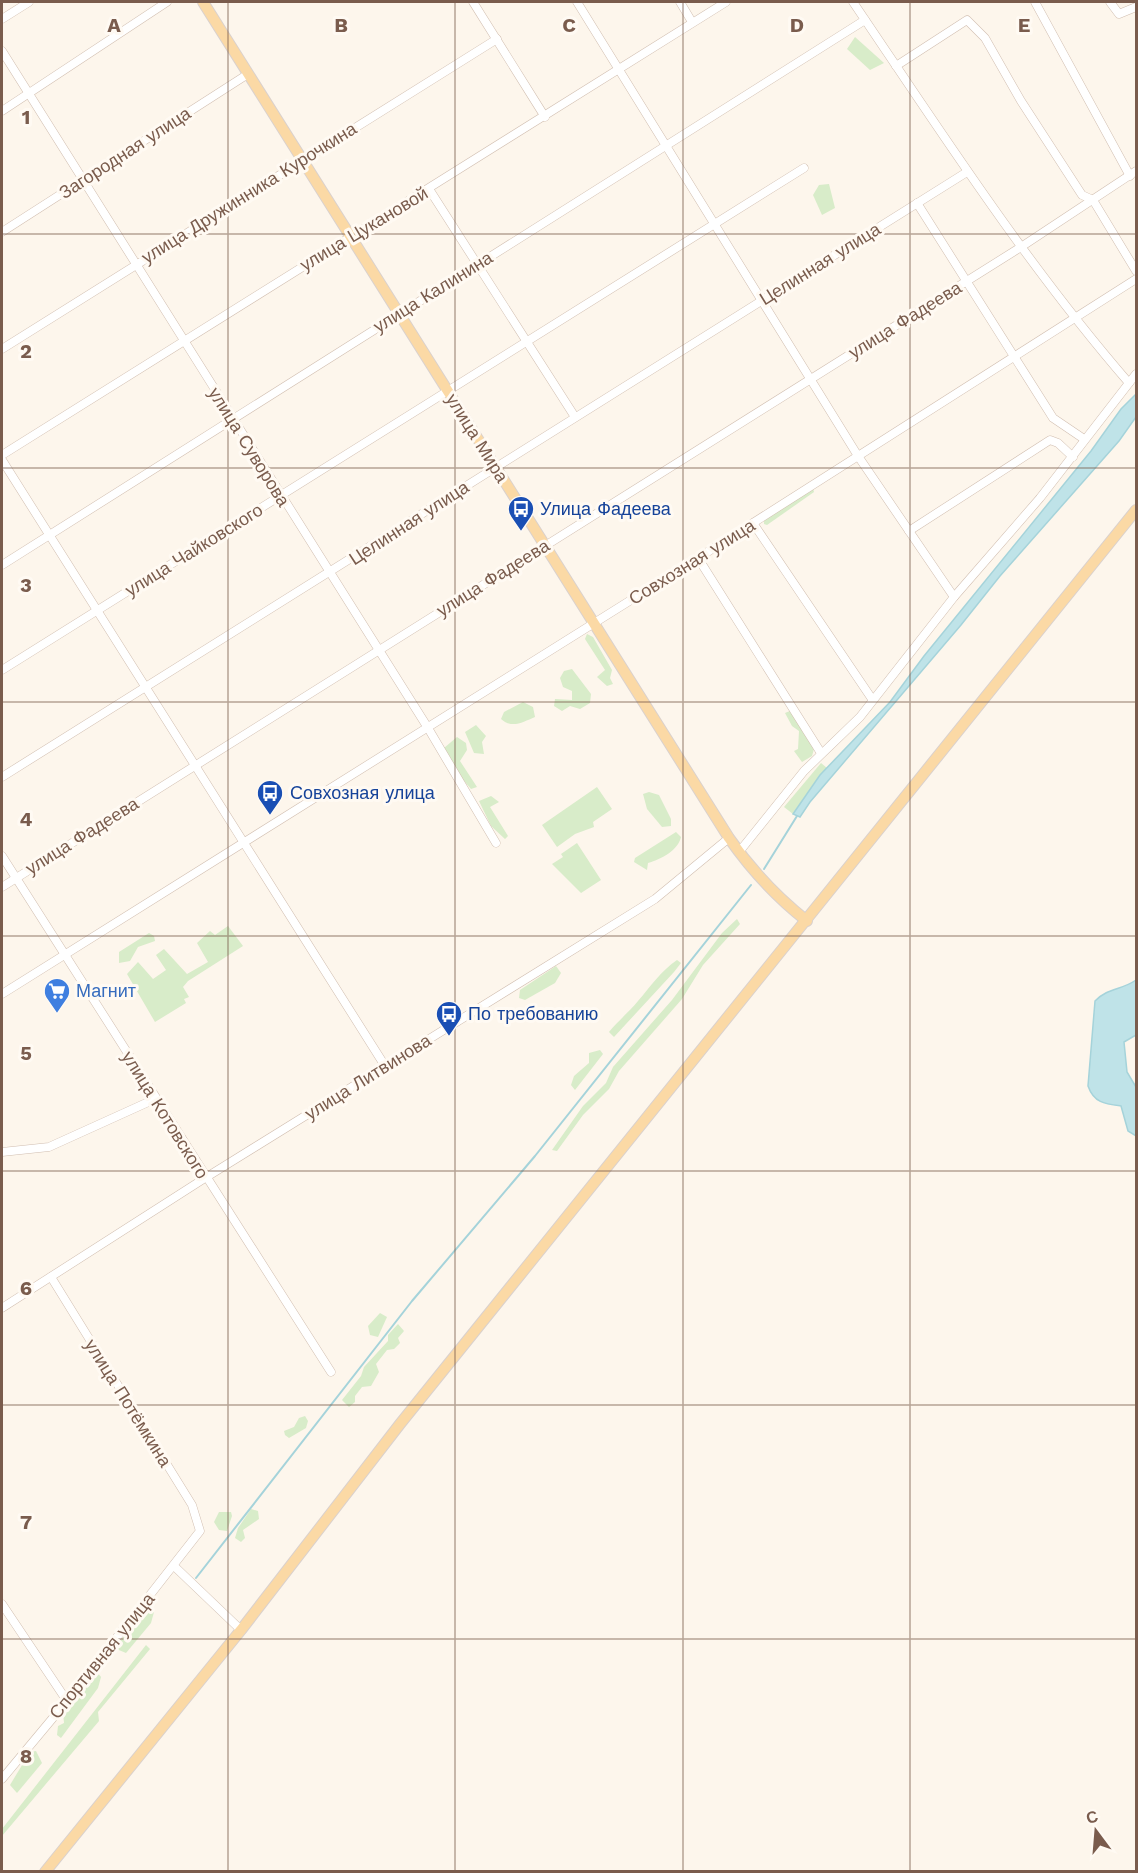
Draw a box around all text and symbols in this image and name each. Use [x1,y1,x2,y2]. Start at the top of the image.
text: A [107,13,121,37]
text: B [334,13,348,37]
text: C [562,13,576,37]
text: D [790,13,804,37]
text: E [1018,13,1030,37]
street label: Загородная улица [55,102,195,203]
text: 1 [22,105,30,129]
street label: улица Дружинника Курочкина [137,117,361,268]
street label: улица Цукановой [296,182,432,275]
street label: Целинная улица [755,217,885,309]
street label: улица Калинина [369,246,497,337]
street label: улица Фадеева [844,276,966,363]
text: 2 [20,339,32,363]
street label: улица Суворова [204,383,295,511]
street label: улица Мира [442,389,514,487]
street label: Целинная улица [345,476,473,569]
bus stop icon: Улица Фадеева [506,494,536,532]
place label: Улица Фадеева [540,498,672,519]
street label: улица Чайковского [121,499,266,600]
street label: Совхозная улица [625,514,760,609]
street label: улица Фадеева [432,534,554,621]
text: 3 [20,573,32,597]
bus stop icon: Совхозная улица [255,778,285,816]
place label: Совхозная улица [290,782,436,803]
street label: улица Фадеева [21,792,143,879]
text: 4 [20,807,33,831]
supermarket icon: Магнит [42,976,72,1014]
place label: Магнит [76,980,136,1001]
bus stop icon: По требованию [434,999,464,1037]
place label: По требованию [468,1003,598,1024]
street label: улица Литвинова [301,1029,435,1124]
text: 5 [20,1041,32,1065]
street label: улица Котовского [118,1047,213,1182]
text: 6 [20,1276,32,1300]
street label: улица Потёмкина [81,1335,177,1471]
text: 7 [20,1510,32,1534]
street label: Спортивная улица [45,1588,159,1723]
text: 8 [20,1744,32,1768]
north arrow [1066,1801,1126,1861]
text: С [1084,1806,1101,1828]

